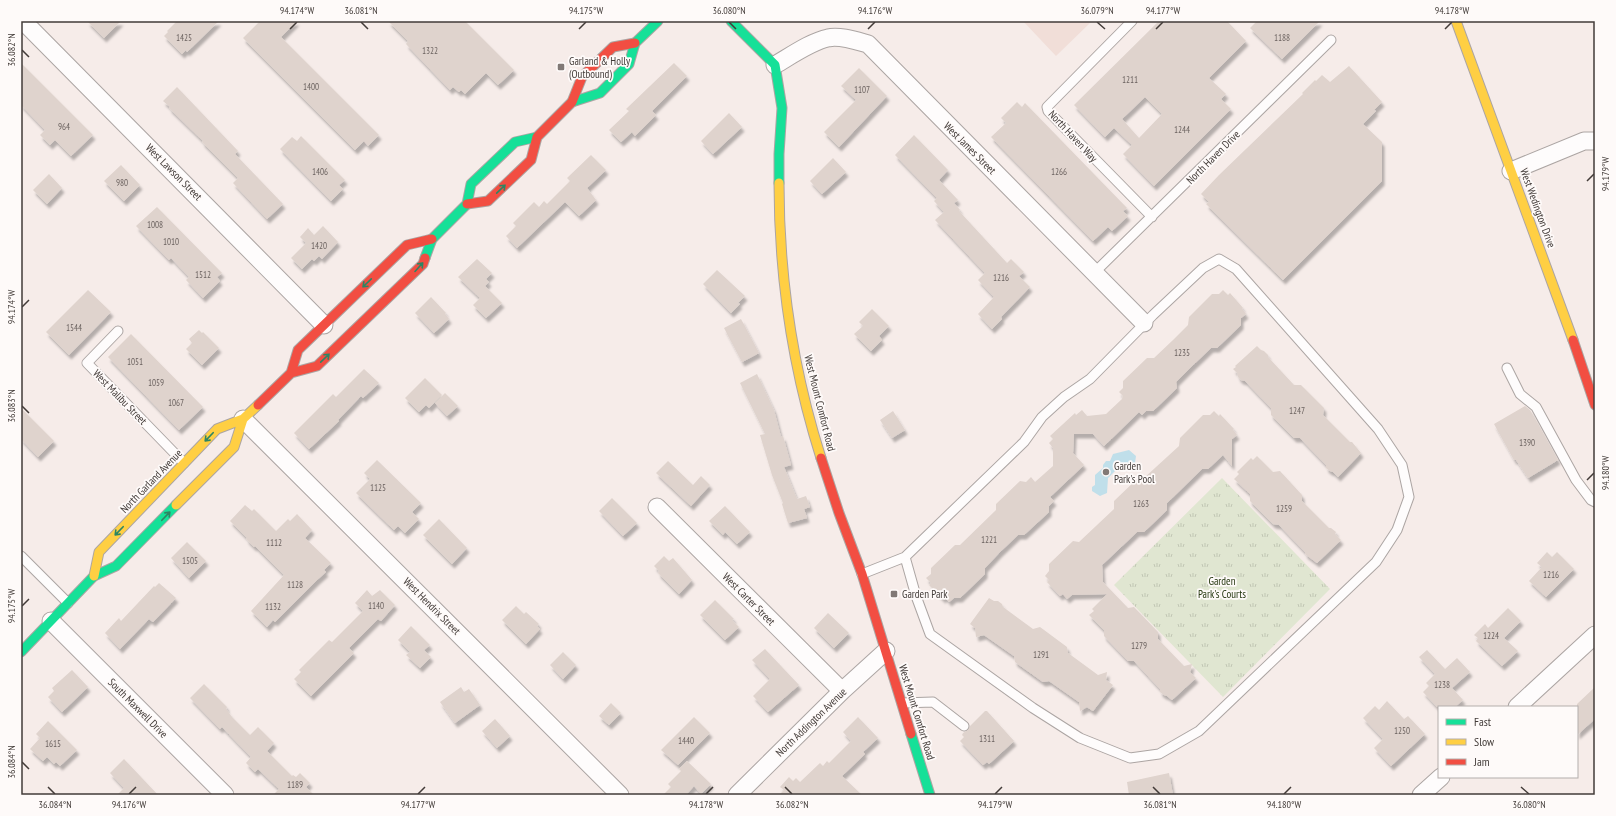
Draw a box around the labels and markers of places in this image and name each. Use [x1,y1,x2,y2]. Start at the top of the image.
place label: Garland & Holly (Outbound) [569,54,631,81]
marker: Garland & Holly (Outbound) [556,62,566,72]
place label: Garden Park's Pool [1114,459,1155,486]
marker: Garden Park's Pool [1101,467,1111,477]
place label: Garden Park [902,587,948,601]
marker: Garden Park [889,589,899,599]

